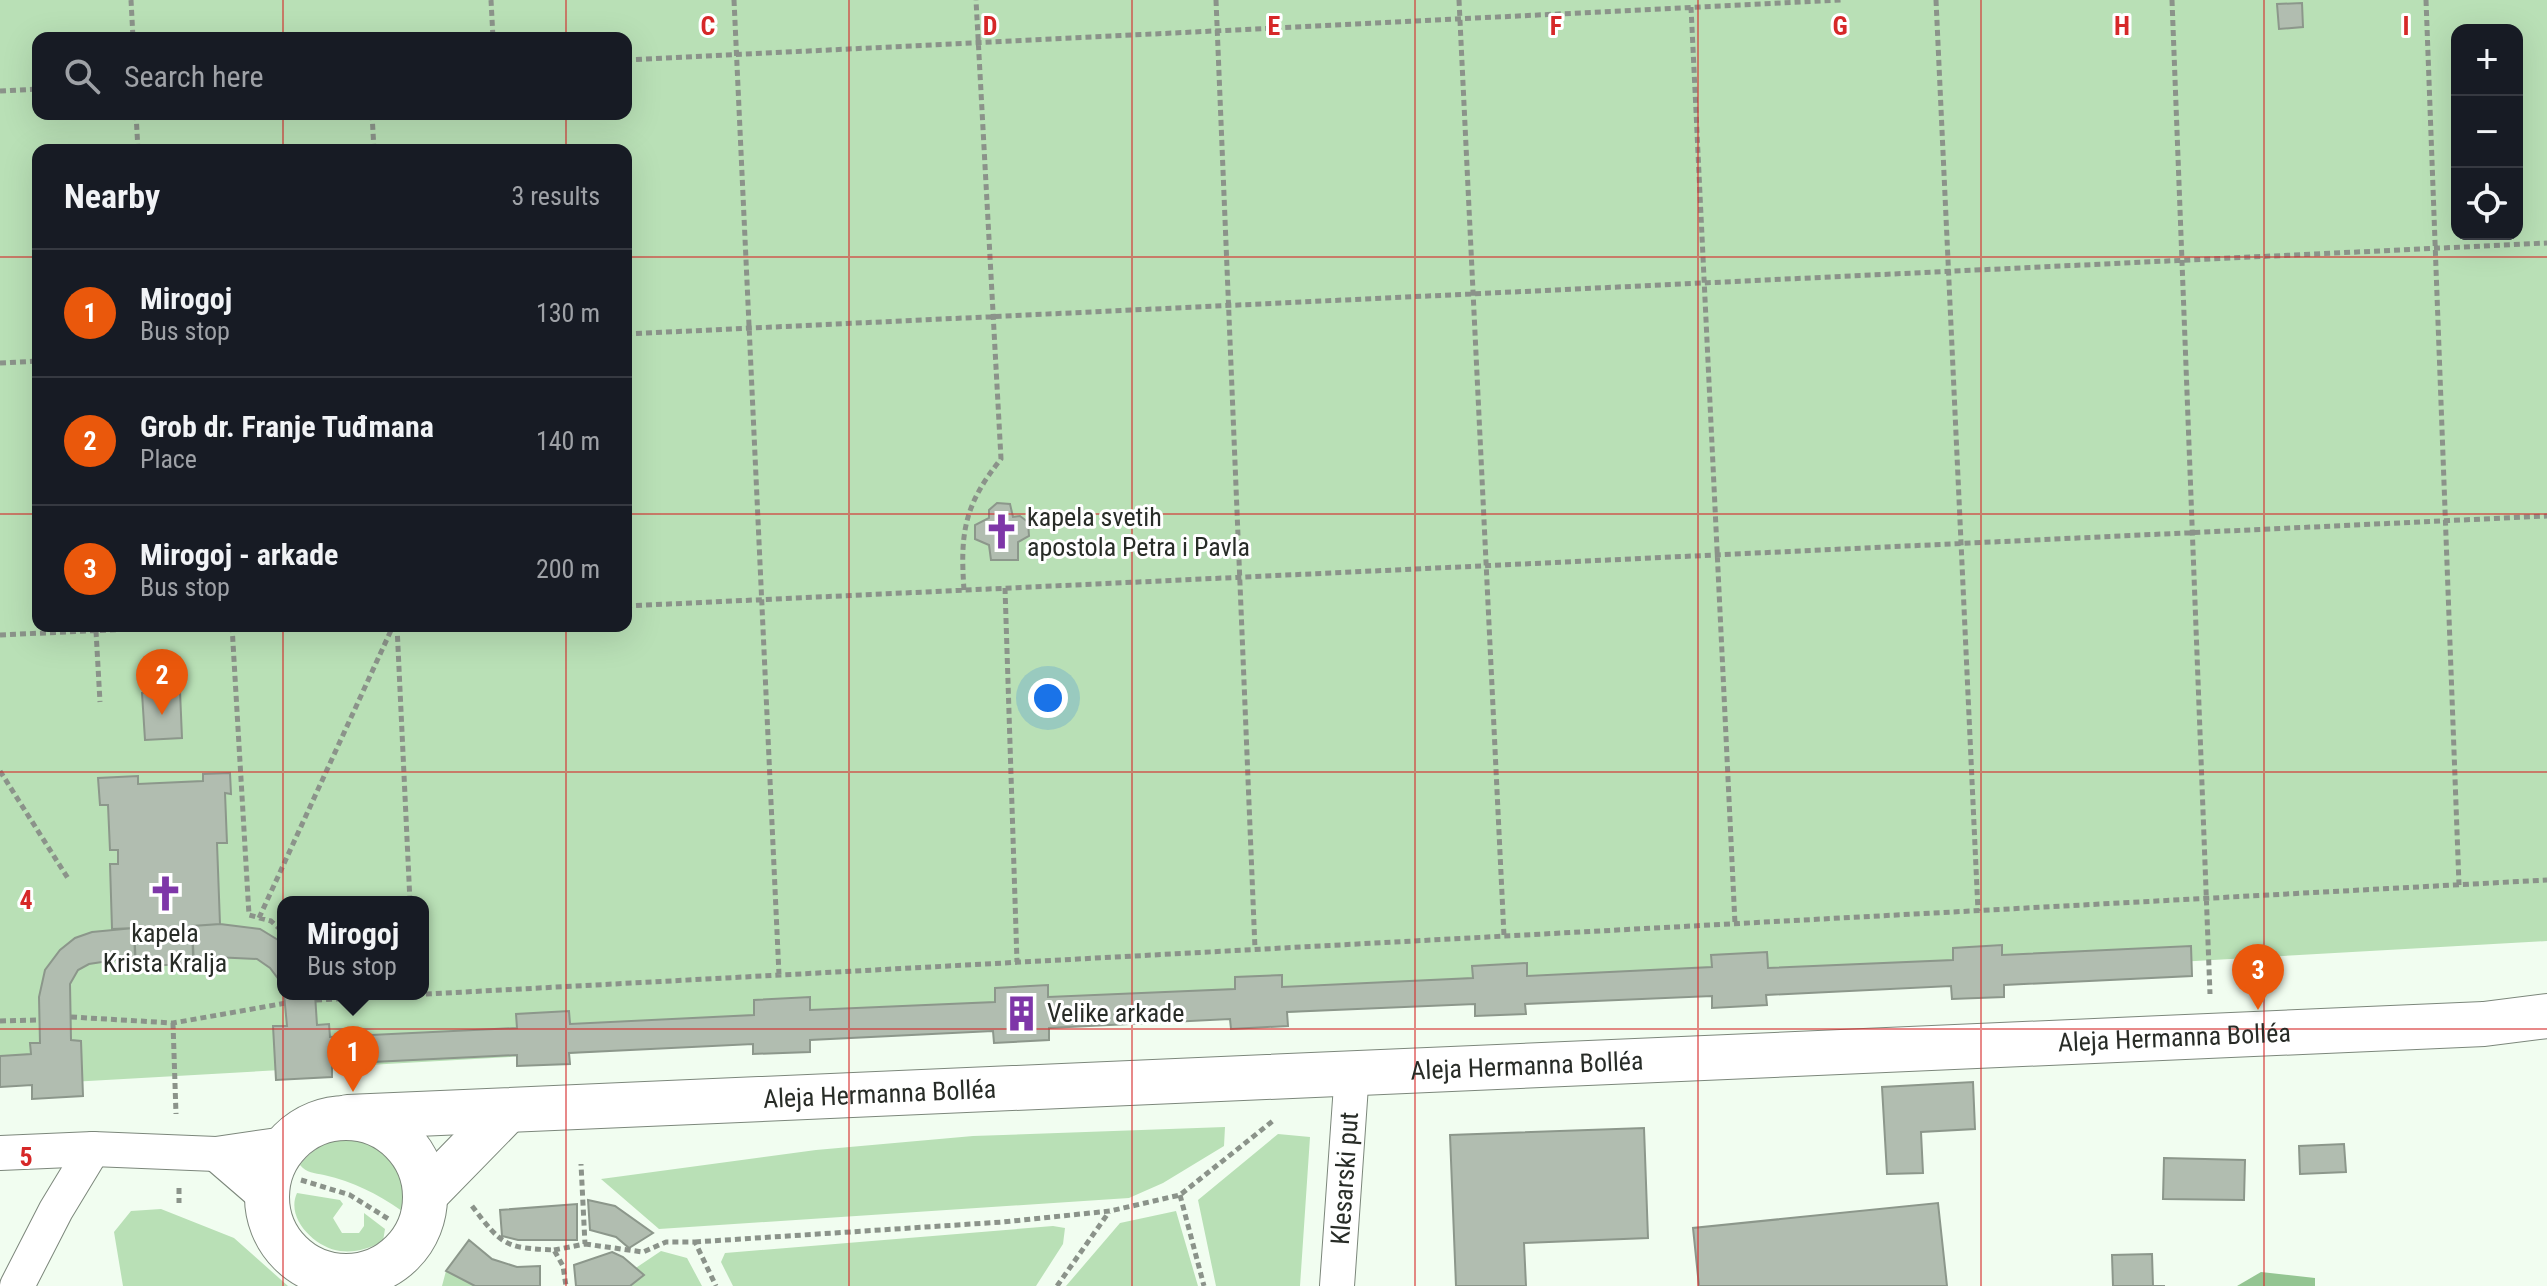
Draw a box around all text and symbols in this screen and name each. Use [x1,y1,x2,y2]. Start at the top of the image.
text: C [701,11,716,41]
text: D [983,11,997,41]
text: E [1268,11,1281,41]
text: F [1550,11,1562,41]
text: G [1832,11,1848,41]
text: H [2114,11,2130,41]
text: I [2402,11,2410,41]
map controls [2451,24,2523,240]
button: + [2451,24,2523,96]
search box [32,32,632,120]
icon: search [60,54,104,98]
text: Search here [124,59,264,94]
button: − [2451,96,2523,168]
button: locate [2451,168,2523,240]
text: Nearby [64,176,160,216]
text: 3 results [511,181,600,211]
text: Mirogoj [140,281,232,316]
text: 1 [83,298,97,328]
text: 130 m [536,298,600,328]
text: Bus stop [140,316,230,346]
text: Grob dr. Franje Tuđmana [140,409,434,444]
text: 2 [83,426,97,456]
text: 140 m [536,426,600,456]
text: Place [140,444,197,474]
place label: kapela svetih apostola Petra i Pavla [1027,502,1250,562]
church icon: kapela svetih apostola Petra i Pavla [982,513,1020,551]
text: Mirogoj - arkade [140,537,338,572]
text: 3 [83,554,97,584]
text: 200 m [536,554,600,584]
text: Bus stop [140,572,230,602]
pin: 2 [136,649,188,715]
your location [1028,678,1068,718]
church icon: kapela Krista Kralja [146,875,184,913]
text: 4 [19,885,33,915]
popup [277,896,429,1000]
text: Mirogoj [307,916,399,951]
place label: kapela Krista Kralja [103,918,227,978]
pin: 3 [2232,944,2284,1010]
text: Bus stop [307,951,397,981]
building icon: Velike arkade [1002,994,1040,1032]
place label: Velike arkade [1047,998,1184,1028]
street label: Aleja Hermanna Bolléa [2057,1017,2291,1058]
pin: 1 [327,1026,379,1092]
street label: Aleja Hermanna Bolléa [1410,1046,1644,1086]
street label: Aleja Hermanna Bolléa [762,1074,997,1114]
street label: Klesarski put [1325,1111,1364,1246]
text: 5 [19,1142,33,1172]

